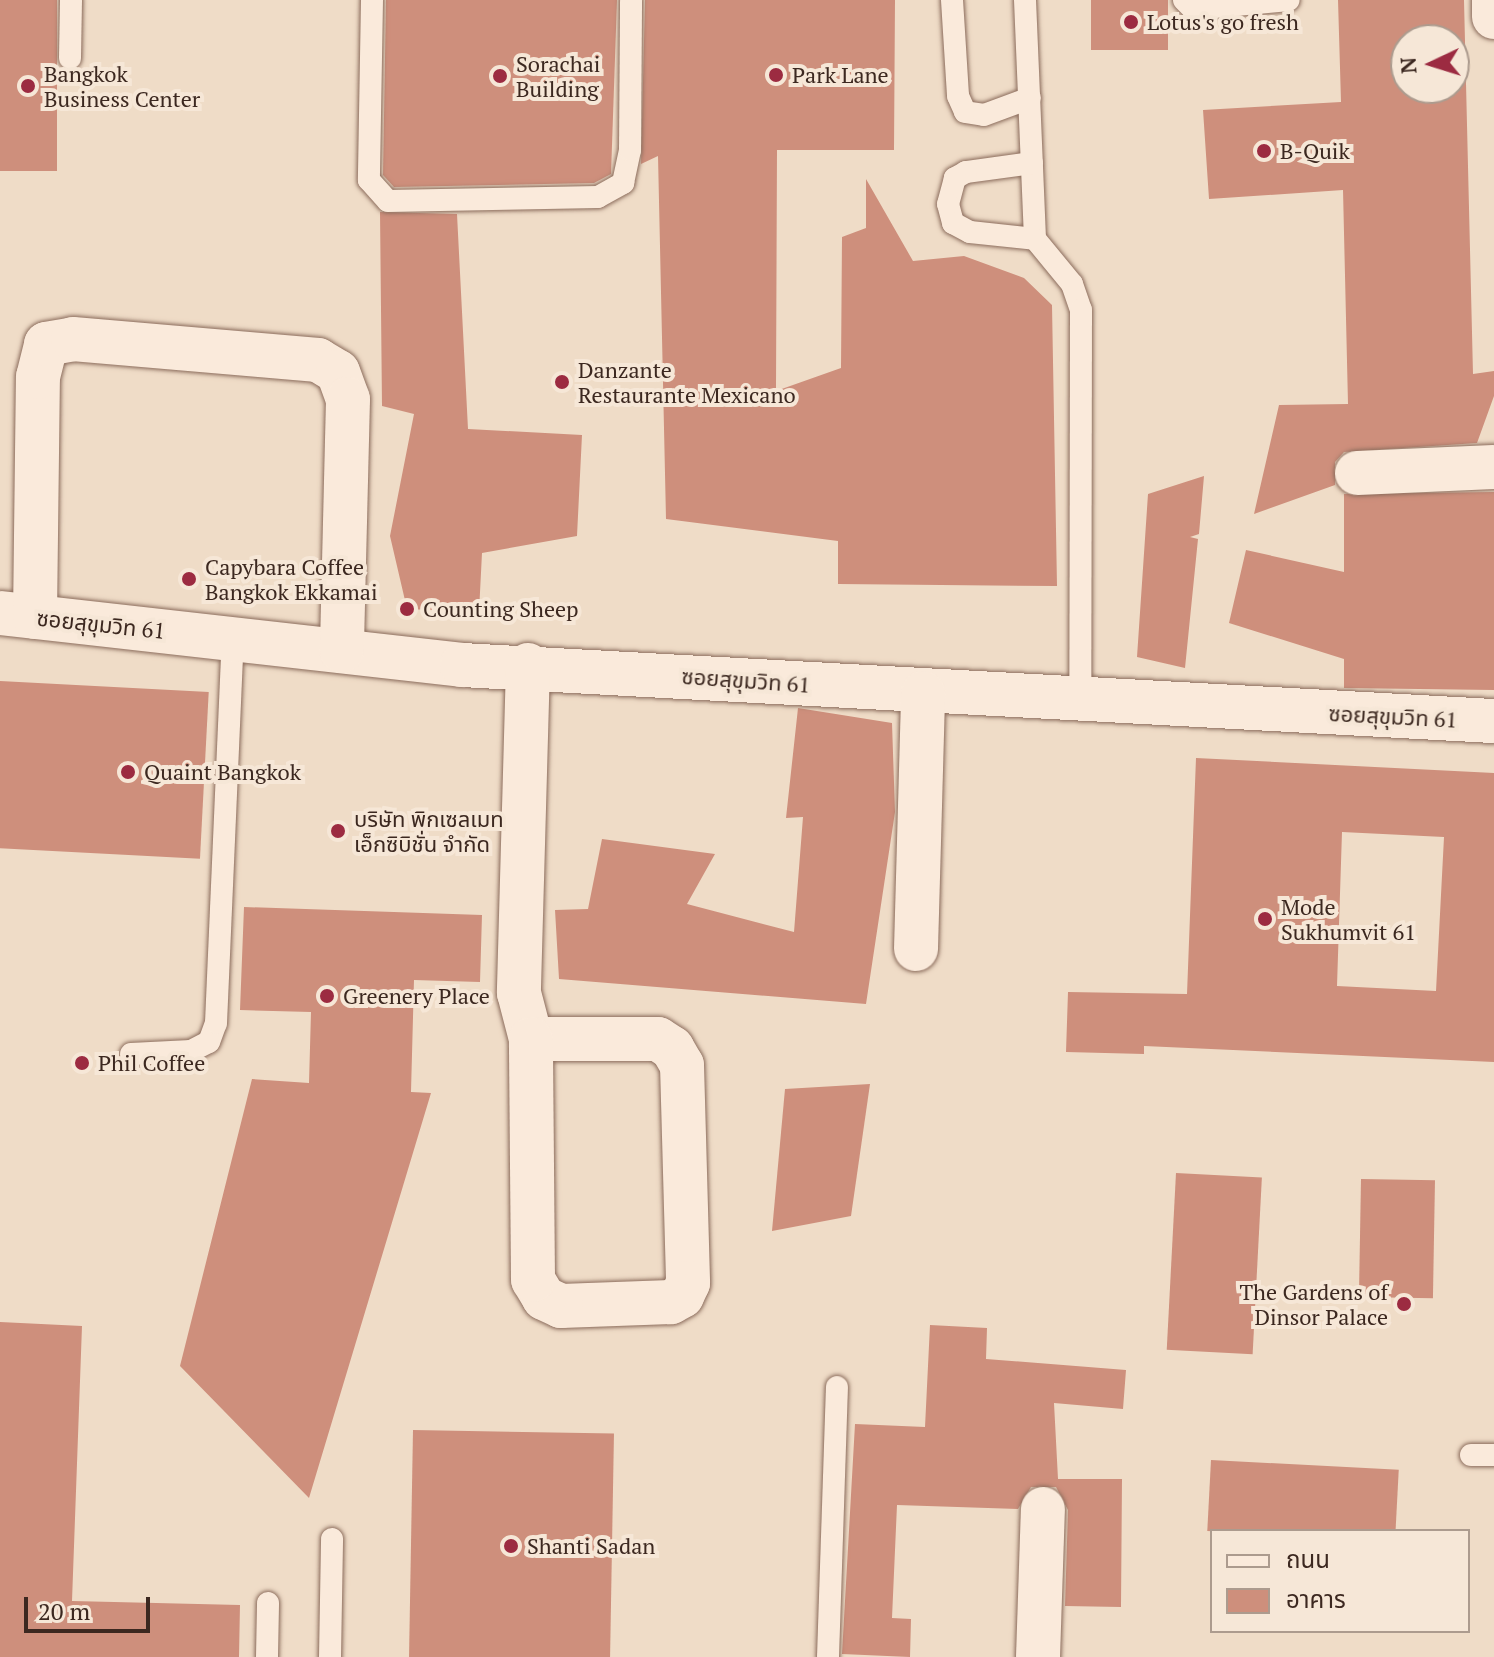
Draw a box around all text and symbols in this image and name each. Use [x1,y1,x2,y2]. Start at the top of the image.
place label: Lotus's go fresh [1147,9,1299,35]
marker: Lotus's go fresh [1122,13,1140,31]
north arrow [1390,24,1470,104]
place label: Sorachai Building [516,50,600,102]
text: N [1393,56,1423,75]
place label: Bangkok Business Center [44,60,200,112]
place label: Park Lane [792,62,889,88]
marker: Park Lane [767,66,785,84]
marker: Sorachai Building [491,67,509,85]
marker: Bangkok Business Center [19,77,37,95]
place label: B-Quik [1280,138,1350,164]
marker: B-Quik [1255,142,1273,160]
place label: Danzante Restaurante Mexicano [578,356,796,408]
marker: Danzante Restaurante Mexicano [553,373,571,391]
place label: Capybara Coffee Bangkok Ekkamai [205,553,378,604]
marker: Capybara Coffee Bangkok Ekkamai [180,570,198,588]
place label: Counting Sheep [423,596,579,622]
marker: Counting Sheep [398,600,416,618]
street label: ซอยสุขุมวิท 61 [35,604,167,644]
street label: ซอยสุขุมวิท 61 [681,662,811,698]
street label: ซอยสุขุมวิท 61 [1328,699,1458,733]
place label: Quaint Bangkok [144,759,301,785]
marker: Quaint Bangkok [119,763,137,781]
place label: บริษัท พิกเซลเมท เอ็กซิบิชั่น จำกัด [354,805,504,856]
marker: บริษัท พิกเซลเมท เอ็กซิบิชั่น จำกัด [329,822,347,840]
place label: Mode Sukhumvit 61 [1281,893,1416,944]
marker: Mode Sukhumvit 61 [1256,910,1274,928]
place label: Greenery Place [343,983,490,1009]
marker: Greenery Place [318,987,336,1005]
place label: Phil Coffee [98,1050,205,1076]
marker: Phil Coffee [73,1054,91,1072]
place label: The Gardens of Dinsor Palace [1239,1278,1388,1330]
marker: The Gardens of Dinsor Palace [1395,1295,1413,1313]
legend [1210,1529,1470,1633]
place label: Shanti Sadan [527,1533,655,1559]
marker: Shanti Sadan [502,1537,520,1555]
text: ถนน [1286,1543,1330,1575]
scale bar [28,1581,154,1631]
text: อาคาร [1286,1583,1346,1615]
text: 20 m [38,1595,90,1627]

